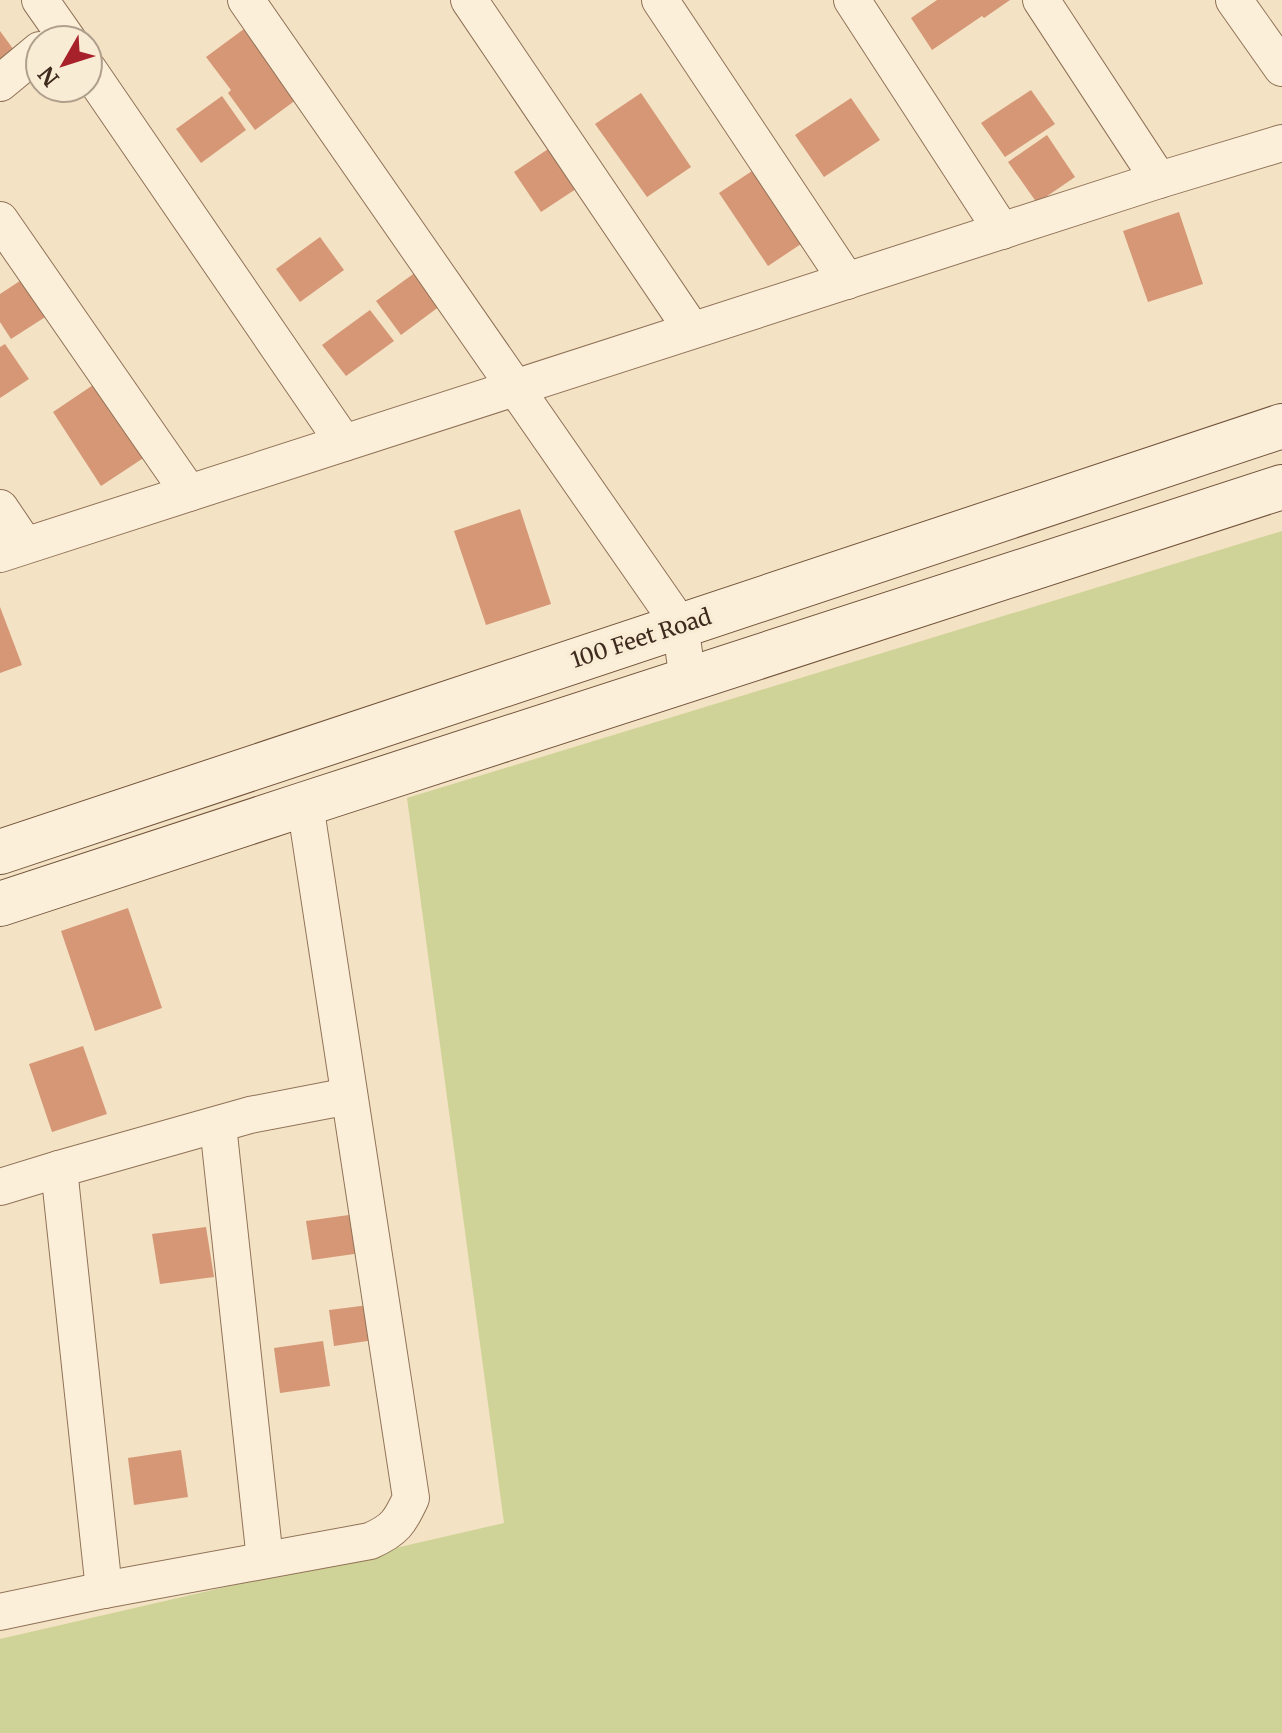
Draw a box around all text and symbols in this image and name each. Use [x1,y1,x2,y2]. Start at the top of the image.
north arrow [24,24,104,104]
text: N [32,61,65,92]
street label: 100 Feet Road [567,602,715,674]

